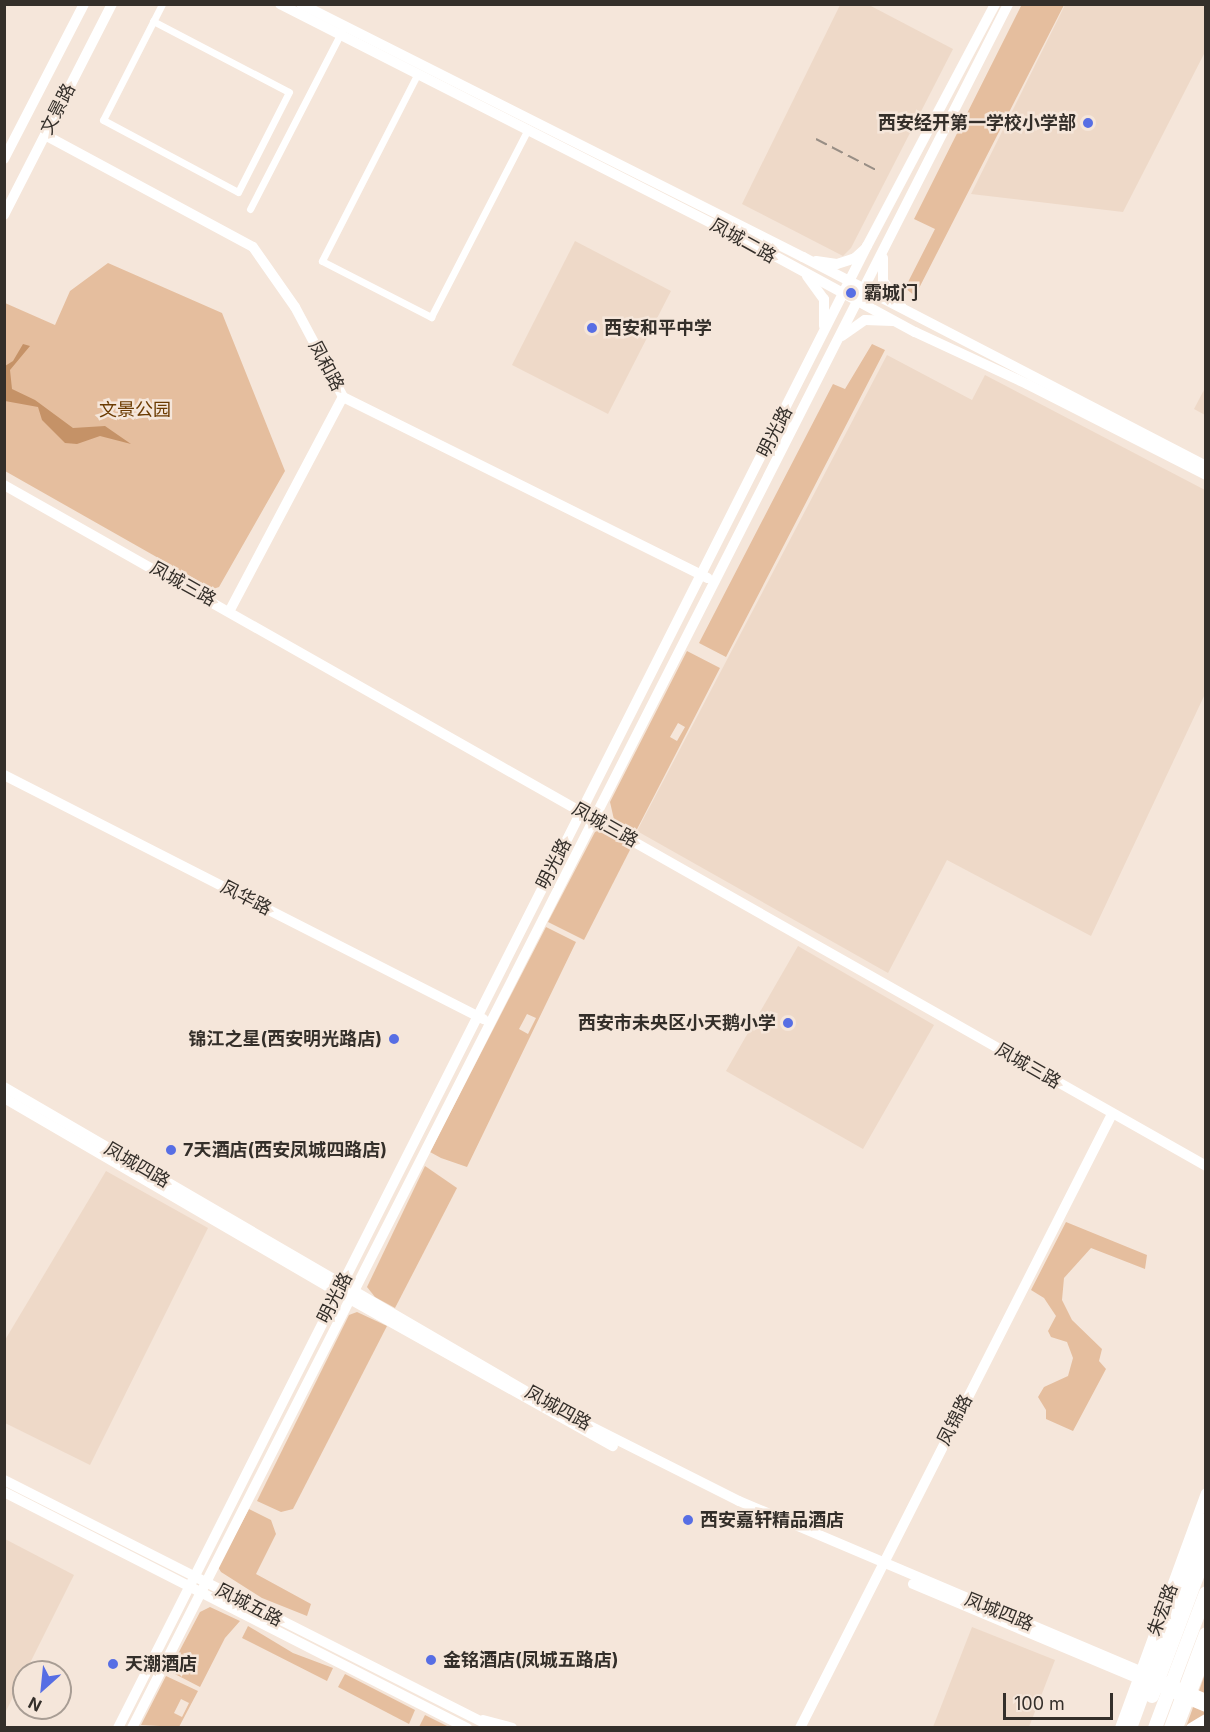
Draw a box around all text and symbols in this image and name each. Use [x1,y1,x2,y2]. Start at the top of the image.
street label: 文景路 [36,80,80,138]
place label: 西安经开第一学校小学部 [878,112,1076,134]
marker: 西安经开第一学校小学部 [1081,116,1095,130]
street label: 凤城二路 [706,214,780,268]
place label: 霸城门 [864,282,918,304]
marker: 霸城门 [842,284,860,302]
place label: 西安和平中学 [604,317,712,339]
marker: 西安和平中学 [585,321,599,335]
street label: 凤和路 [304,337,348,395]
park label: 文景公园 [99,399,171,421]
street label: 明光路 [753,403,797,461]
street label: 凤城三路 [146,557,220,611]
street label: 凤城三路 [568,798,642,852]
street label: 明光路 [532,835,576,893]
street label: 凤华路 [217,876,275,920]
place label: 西安市未央区小天鹅小学 [578,1012,776,1034]
marker: 西安市未央区小天鹅小学 [781,1016,795,1030]
place label: 锦江之星(西安明光路店) [188,1028,382,1050]
marker: 锦江之星(西安明光路店) [387,1032,401,1046]
street label: 凤城三路 [991,1039,1065,1093]
street label: 凤城四路 [100,1138,174,1192]
place label: 7天酒店(西安凤城四路店) [183,1139,387,1161]
marker: 7天酒店(西安凤城四路店) [164,1143,178,1157]
street label: 明光路 [313,1269,357,1327]
street label: 凤城四路 [521,1381,595,1435]
street label: 凤锦路 [933,1391,977,1449]
place label: 西安嘉轩精品酒店 [700,1509,844,1531]
marker: 西安嘉轩精品酒店 [681,1513,695,1527]
street label: 凤城五路 [212,1579,286,1631]
street label: 朱宏路 [1144,1581,1182,1639]
street label: 凤城四路 [962,1589,1036,1635]
place label: 金铭酒店(凤城五路店) [443,1649,619,1671]
place label: 天潮酒店 [125,1653,197,1675]
marker: 金铭酒店(凤城五路店) [424,1653,438,1667]
marker: 天潮酒店 [106,1657,120,1671]
north arrow [12,1660,72,1720]
scale bar [1006,1681,1116,1719]
text: N [25,1693,45,1716]
text: 100 m [1014,1693,1065,1714]

